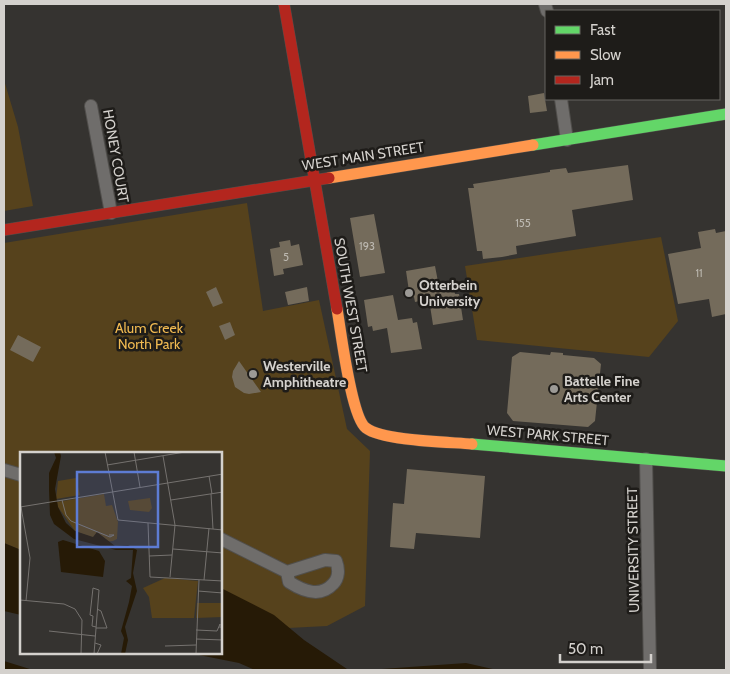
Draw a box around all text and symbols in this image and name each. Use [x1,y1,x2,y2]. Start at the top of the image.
legend [545,10,720,100]
text: Fast [590,21,615,39]
text: Slow [590,46,621,64]
text: Jam [589,71,614,89]
street label: HONEY COURT [99,108,133,205]
street label: WEST MAIN STREET [301,137,426,175]
house number: 155 [515,216,531,230]
street label: SOUTH WEST STREET [330,236,372,374]
house number: 193 [359,239,375,253]
house number: 5 [283,250,289,264]
house number: 11 [695,266,703,280]
place label: Otterbein University [419,276,481,310]
marker: Otterbein University [403,287,415,299]
park label: Alum Creek North Park [115,319,184,353]
place label: Westerville Amphitheatre [263,357,346,391]
marker: Westerville Amphitheatre [247,368,259,380]
place label: Battelle Fine Arts Center [564,372,640,406]
marker: Battelle Fine Arts Center [548,383,560,395]
street label: WEST PARK STREET [486,421,610,449]
inset map [20,452,222,654]
street label: UNIVERSITY STREET [623,486,643,613]
scale bar [560,632,651,664]
text: 50 m [568,640,603,658]

